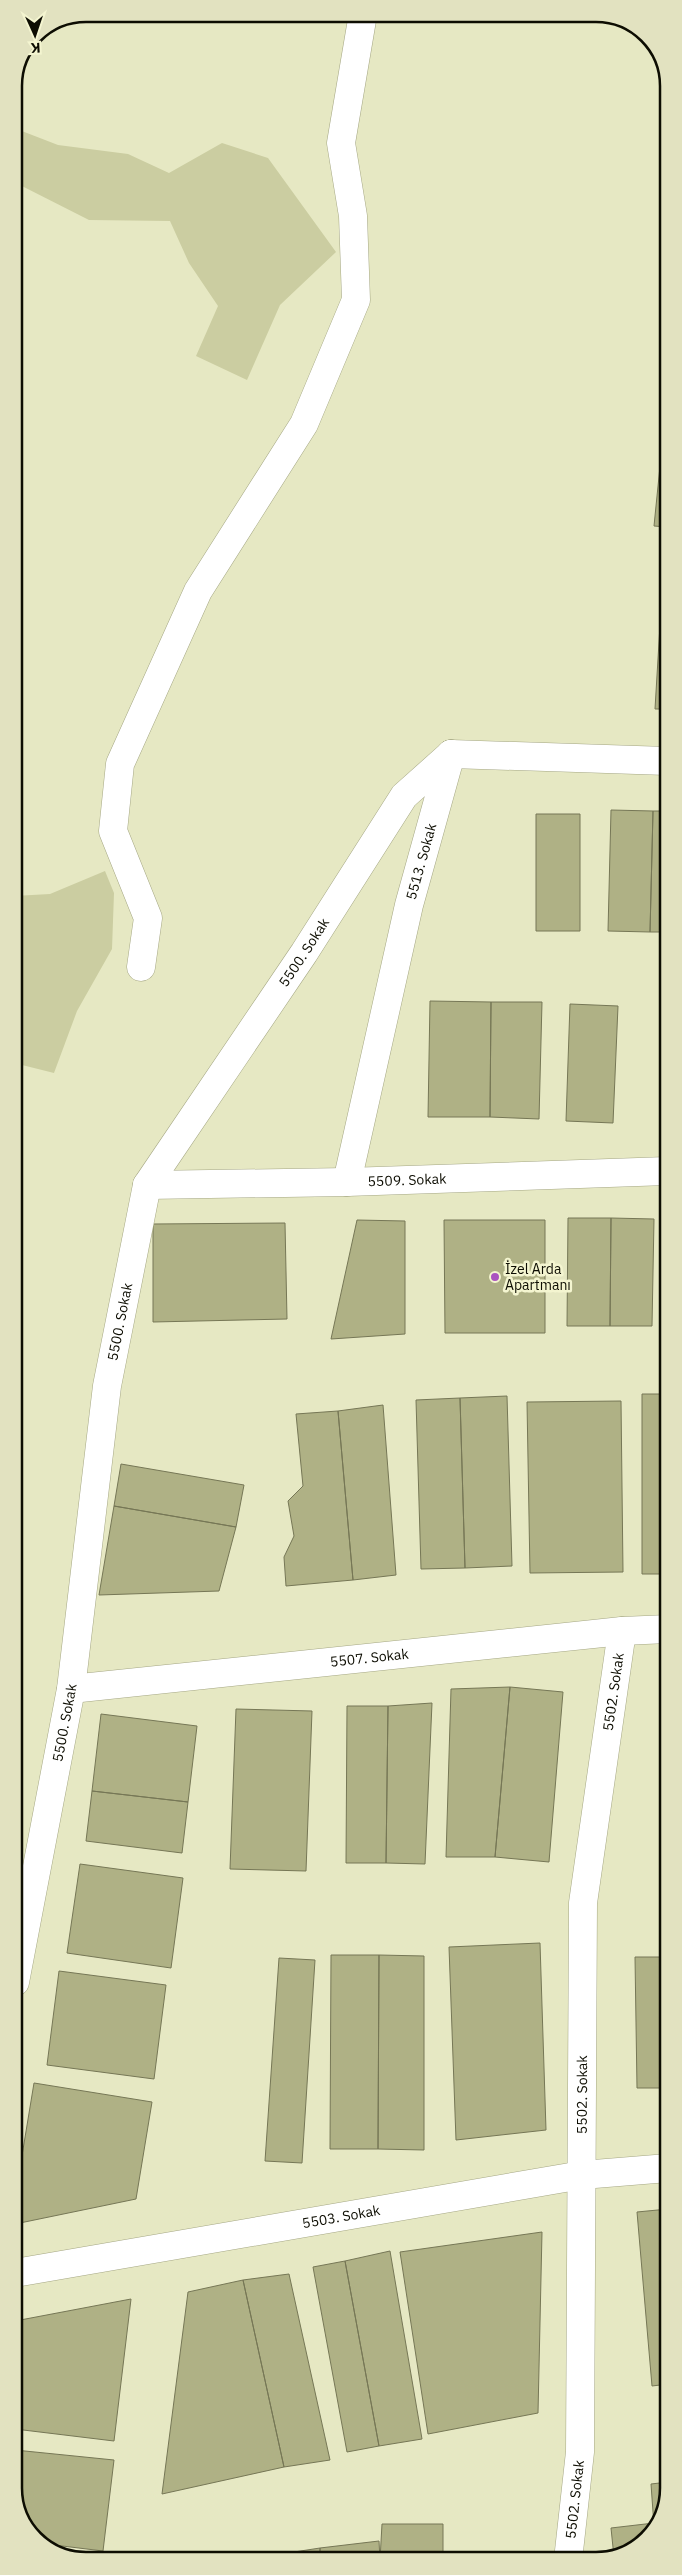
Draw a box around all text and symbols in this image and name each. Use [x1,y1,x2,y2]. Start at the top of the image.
north arrow [10,10,60,60]
text: K [30,39,41,57]
street label: 5513. Sokak [402,820,441,902]
street label: 5500. Sokak [275,914,333,990]
street label: 5509. Sokak [367,1170,447,1190]
place label: İzel Arda Apartmanı [505,1260,571,1294]
marker: İzel Arda Apartmanı [489,1271,501,1283]
street label: 5500. Sokak [103,1281,136,1362]
street label: 5507. Sokak [329,1644,410,1671]
street label: 5502. Sokak [599,1651,628,1732]
street label: 5500. Sokak [48,1682,81,1763]
street label: 5502. Sokak [573,2055,591,2134]
street label: 5503. Sokak [301,2201,382,2232]
street label: 5502. Sokak [561,2459,588,2540]

